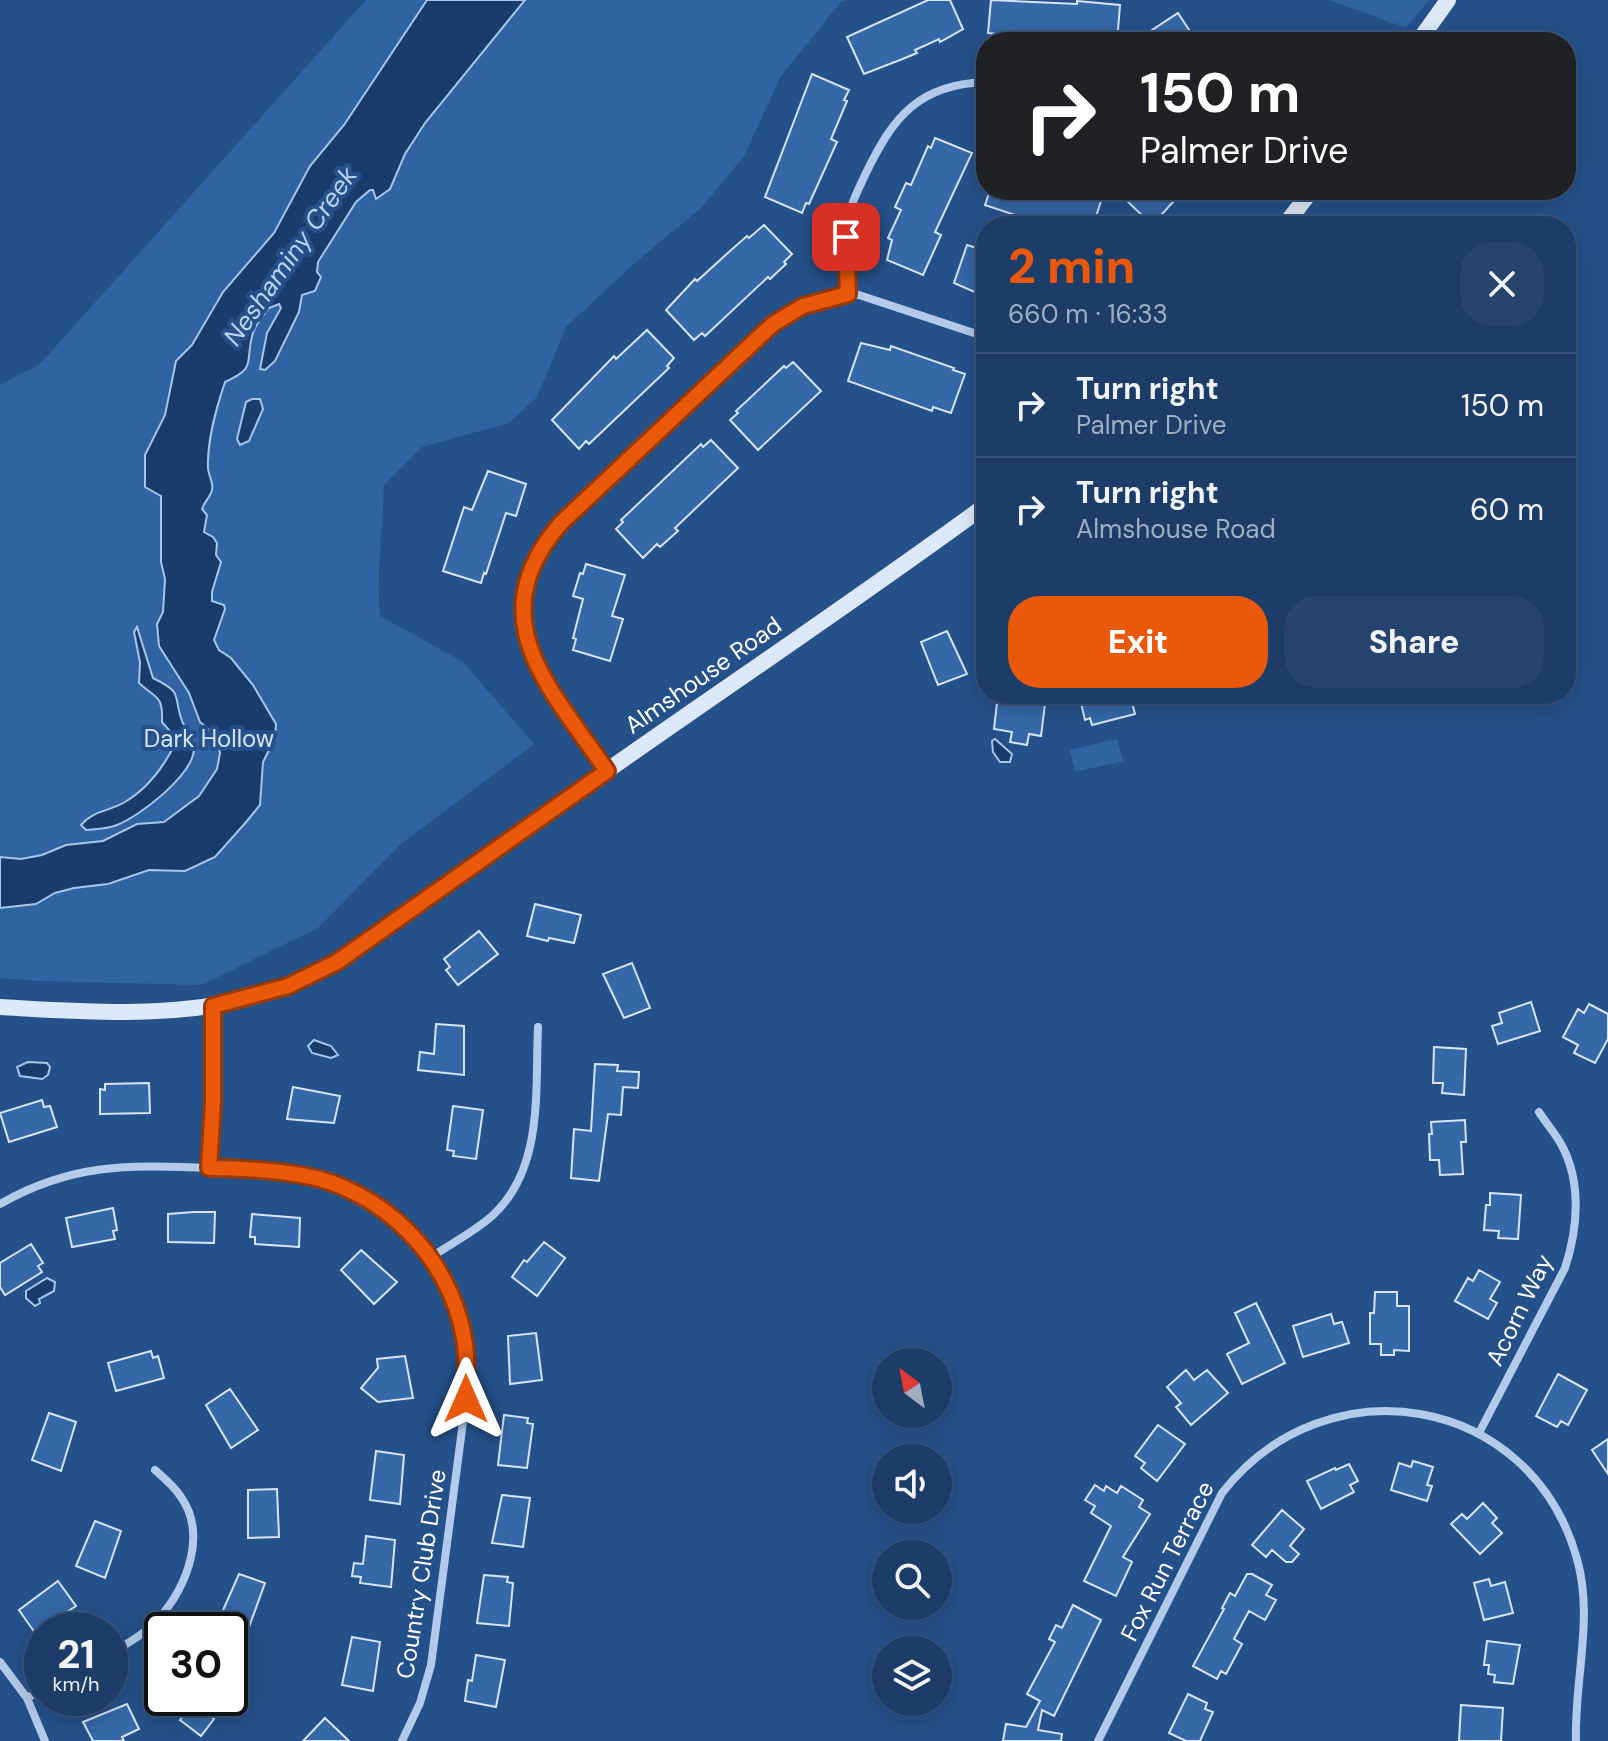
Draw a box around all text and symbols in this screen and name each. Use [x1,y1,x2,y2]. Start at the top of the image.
text: 150 m [1140,56,1301,129]
icon: right [1008,64,1112,168]
text: Palmer Drive [1140,127,1348,174]
water label: Neshaminy Creek [215,159,365,352]
pin [812,203,880,271]
icon: arrive [824,215,868,259]
text: 2 min [1008,235,1135,298]
button: close [1460,242,1544,326]
text: 660 m · 16:33 [1008,297,1168,331]
text: Turn right [1076,369,1219,408]
icon: right [1008,383,1052,427]
text: 150 m [1461,386,1544,425]
text: Palmer Drive [1076,408,1226,442]
text: Turn right [1076,473,1219,512]
icon: right [1008,487,1052,531]
text: 60 m [1470,490,1544,529]
text: Almshouse Road [1076,512,1276,546]
button: Exit [1008,596,1268,688]
button: Share [1284,596,1544,688]
street label: Almshouse Road [619,609,787,741]
park label: Dark Hollow [144,723,274,754]
street label: Acorn Way [1479,1249,1559,1371]
north arrow [872,1348,952,1428]
map controls [872,1348,952,1716]
position arrow [424,1357,508,1441]
button: sound [872,1444,952,1524]
street label: Country Club Drive [389,1467,453,1681]
street label: Fox Run Terrace [1113,1476,1221,1646]
button: search [872,1540,952,1620]
speed limit sign: 30 [144,1612,248,1716]
text: 21 [57,1628,95,1680]
button: layers [872,1636,952,1716]
text: km/h [52,1671,100,1697]

